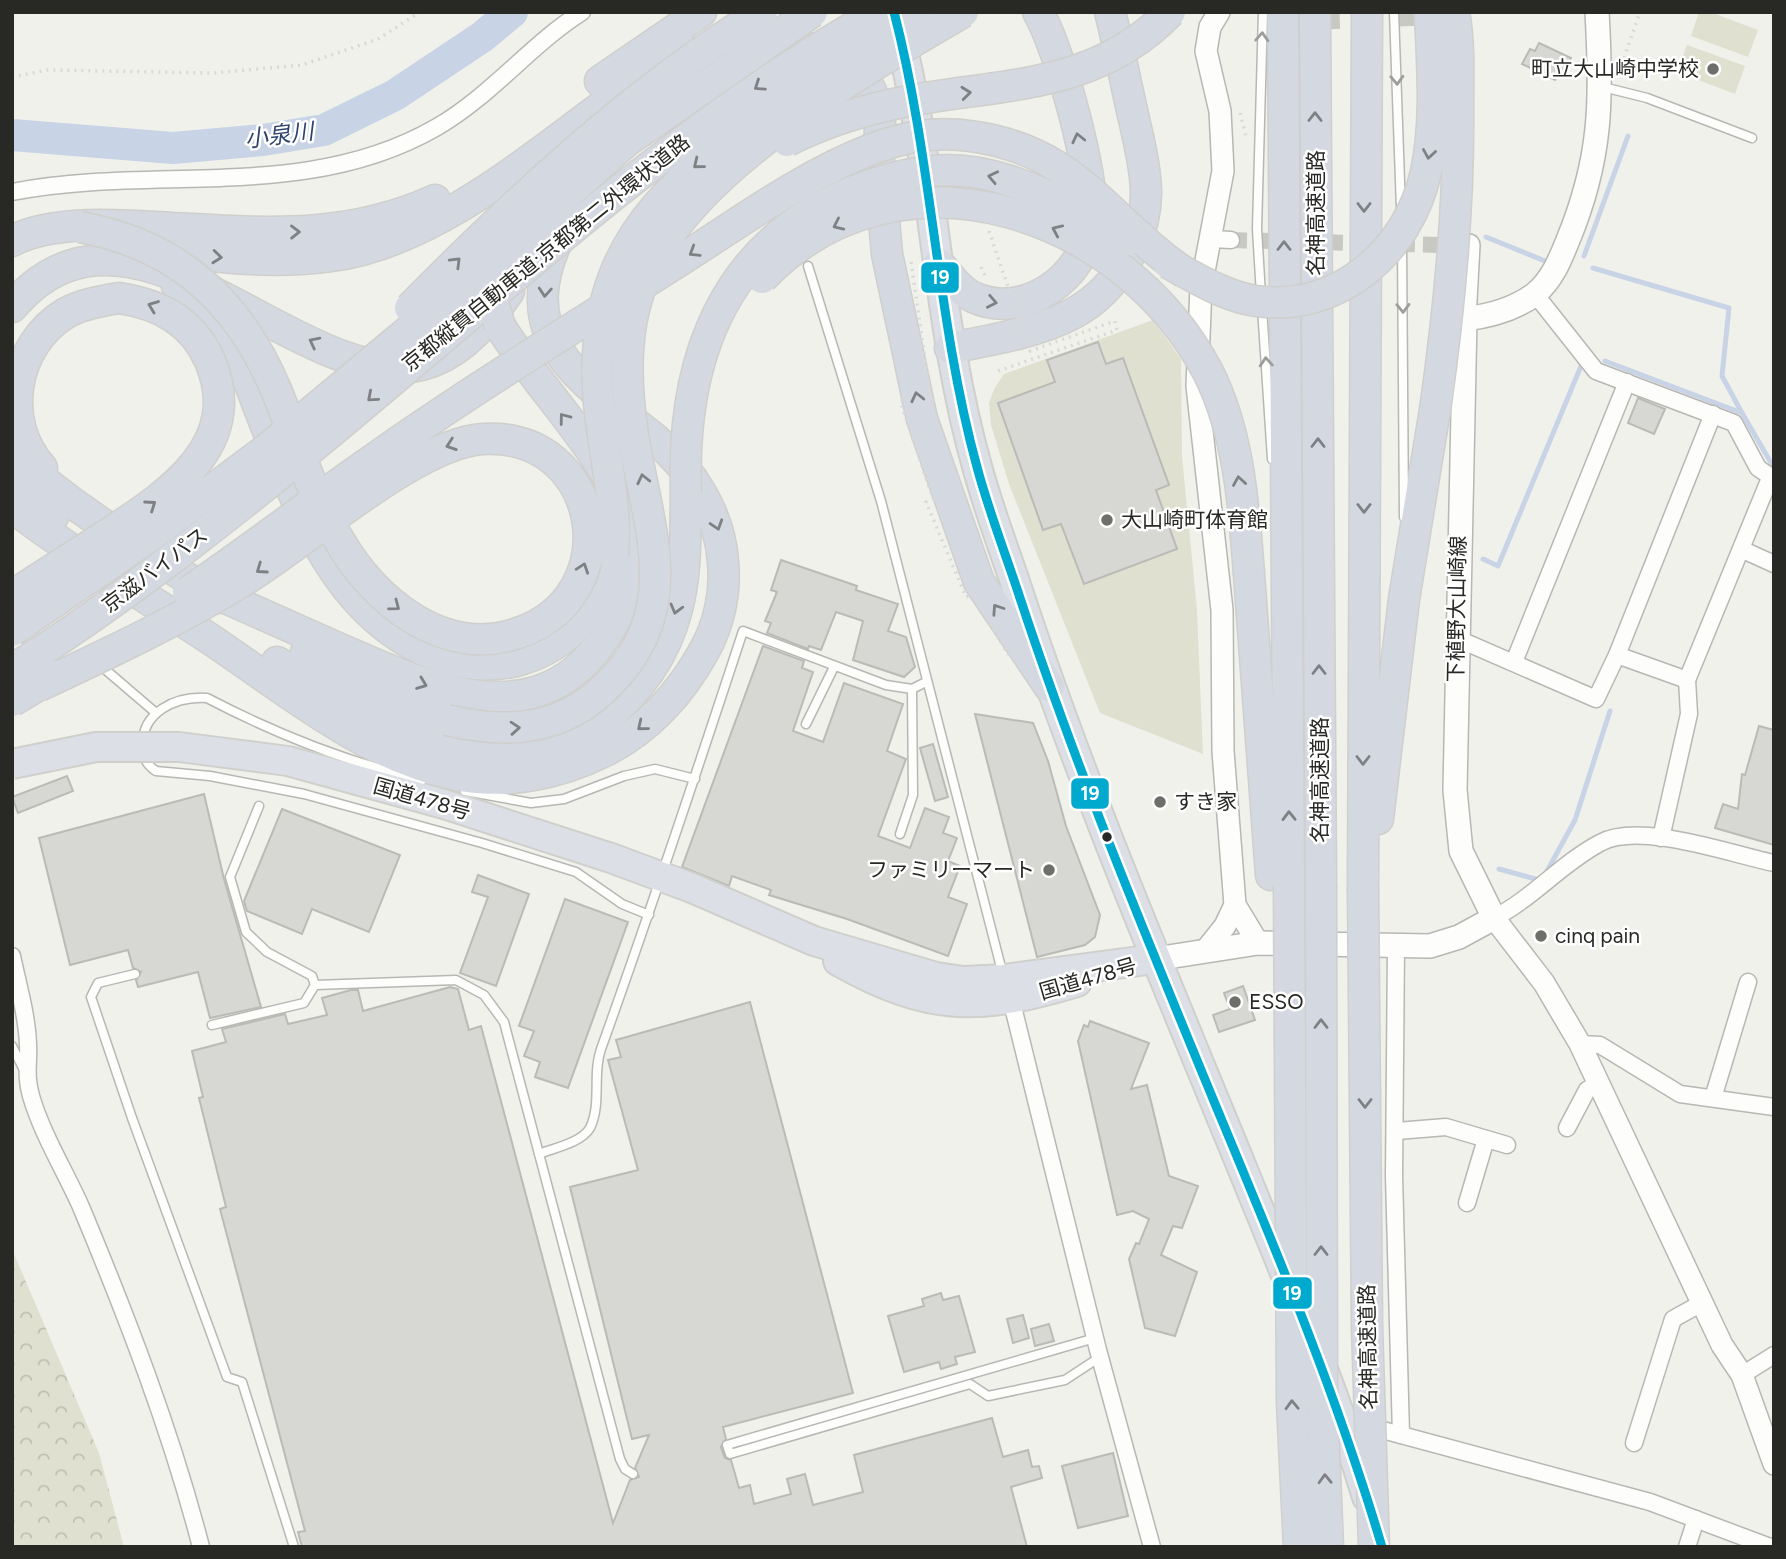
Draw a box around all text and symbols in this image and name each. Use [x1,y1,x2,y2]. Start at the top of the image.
one-way arrow [1254,31,1269,42]
place label: 町立大山崎中学校 [1531,56,1699,81]
marker: 町立大山崎中学校 [1705,61,1721,77]
one-way arrow [1389,75,1404,86]
one-way arrow [754,78,767,91]
one-way arrow [961,86,972,101]
one-way arrow [1307,112,1323,122]
water label: 小泉川 [243,117,318,153]
street label: 京都縦貫自動車道;京都第二外環状道路 [397,129,694,376]
one-way arrow [1072,132,1086,144]
one-way arrow [1422,148,1437,160]
street label: 名神高速道路 [1303,150,1328,276]
one-way arrow [693,156,706,168]
one-way arrow [987,170,999,185]
one-way arrow [1356,202,1372,212]
one-way arrow [832,217,845,231]
one-way arrow [291,224,301,240]
one-way arrow [1052,224,1064,238]
one-way arrow [1276,240,1292,251]
one-way arrow [688,244,701,257]
one-way arrow [211,249,223,264]
one-way arrow [447,257,460,270]
line badge: 19 [920,261,960,294]
text: 19 [930,266,950,289]
one-way arrow [538,287,553,298]
one-way arrow [986,294,998,309]
one-way arrow [148,301,160,315]
one-way arrow [1395,303,1410,314]
one-way arrow [309,337,321,351]
one-way arrow [1258,357,1273,368]
one-way arrow [367,389,380,401]
one-way arrow [911,391,926,403]
one-way arrow [560,413,573,426]
one-way arrow [446,437,458,451]
one-way arrow [1310,437,1325,448]
one-way arrow [637,473,652,485]
one-way arrow [1232,476,1247,487]
one-way arrow [143,500,156,513]
one-way arrow [1356,503,1372,513]
place label: 大山崎町体育館 [1121,507,1268,532]
marker: 大山崎町体育館 [1099,512,1115,528]
one-way arrow [708,519,723,531]
street label: 京滋バイパス [97,522,212,617]
street label: 下植野大山崎線 [1443,535,1470,683]
one-way arrow [256,561,269,573]
one-way arrow [575,563,589,575]
one-way arrow [387,598,400,611]
one-way arrow [670,603,684,615]
one-way arrow [993,604,1005,617]
one-way arrow [1311,665,1327,675]
one-way arrow [416,675,428,689]
street label: 名神高速道路 [1307,717,1332,843]
one-way arrow [638,718,651,730]
one-way arrow [510,721,521,736]
one-way arrow [1355,755,1371,765]
street label: 国道478号 [371,773,474,824]
line badge: 19 [1070,777,1110,810]
text: 19 [1080,782,1100,805]
place label: すき家 [1174,789,1237,814]
marker: すき家 [1152,794,1168,810]
one-way arrow [1281,811,1296,822]
unlabelled marker [1100,830,1114,844]
place label: ファミリーマート [867,857,1035,882]
marker: ファミリーマート [1041,862,1057,878]
place label: cinq pain [1555,923,1640,948]
marker: cinq pain [1533,928,1549,944]
street label: 国道478号 [1036,953,1139,1004]
place label: ESSO [1249,989,1304,1014]
marker: ESSO [1227,994,1243,1010]
one-way arrow [1313,1018,1329,1028]
one-way arrow [1357,1098,1373,1109]
one-way arrow [1313,1245,1329,1256]
line badge: 19 [1272,1276,1313,1310]
text: 19 [1282,1282,1302,1305]
street label: 名神高速道路 [1354,1284,1381,1410]
one-way arrow [1285,1399,1300,1410]
one-way arrow [1317,1473,1332,1484]

